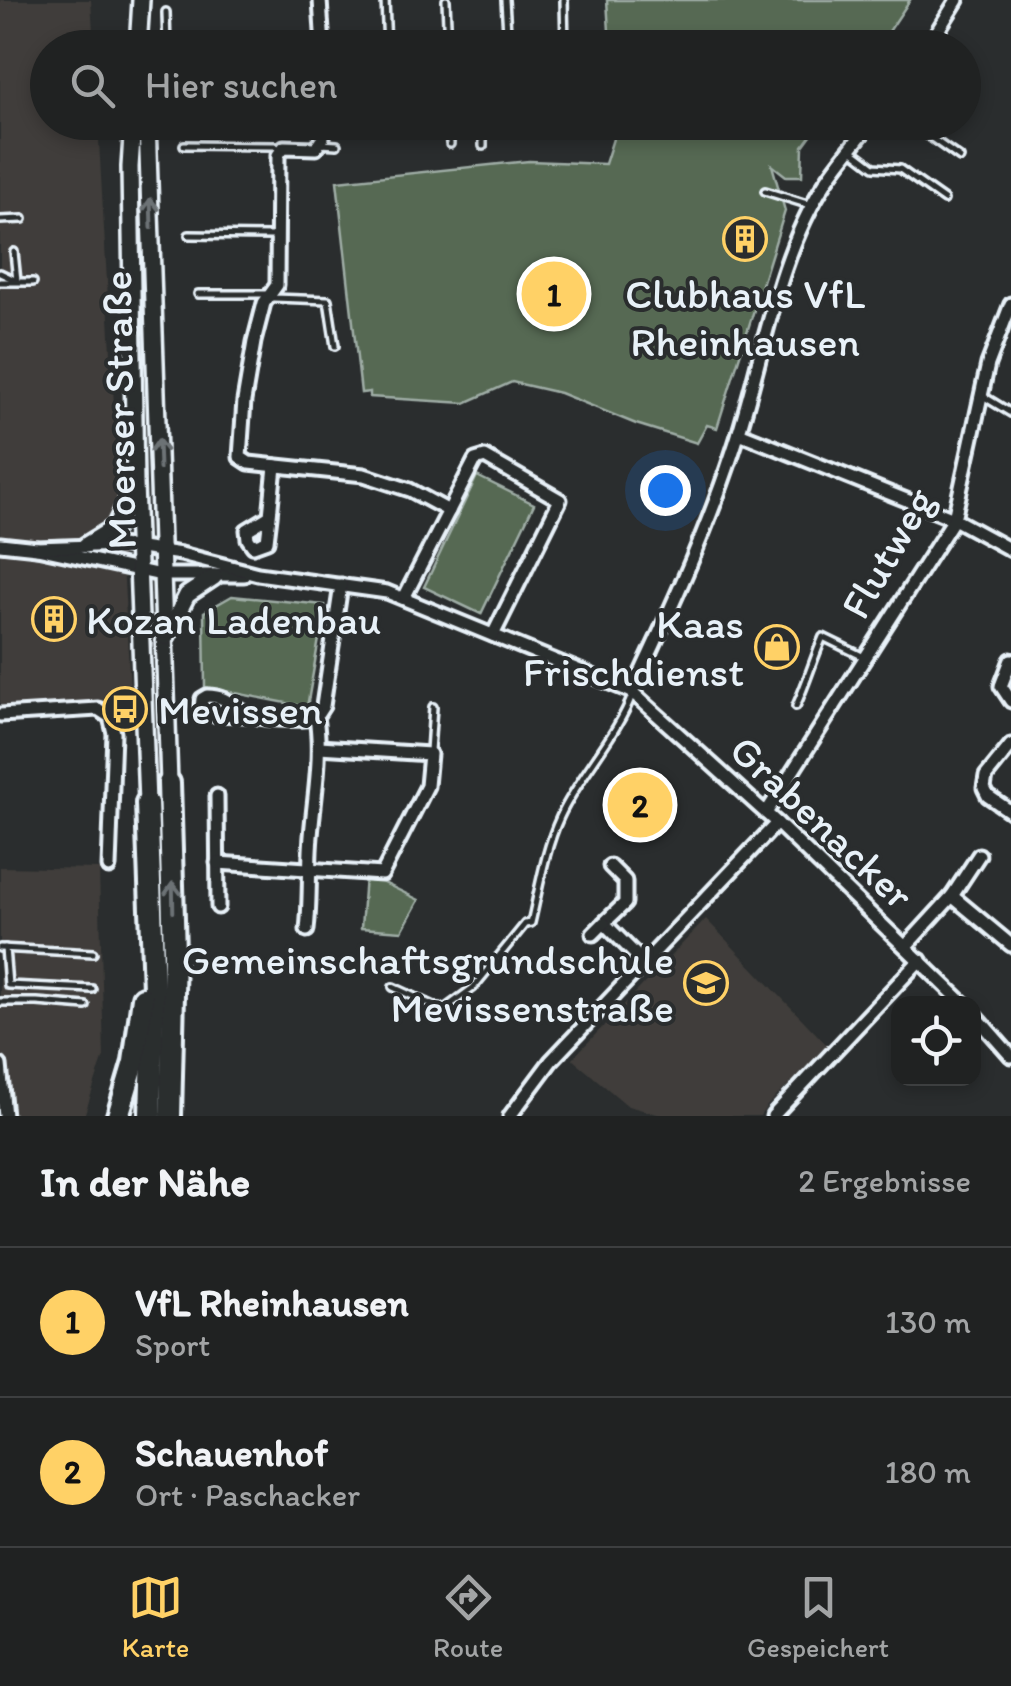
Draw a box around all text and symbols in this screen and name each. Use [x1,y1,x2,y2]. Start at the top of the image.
search box [30,30,981,140]
icon: search [65,58,120,113]
text: Hier suchen [145,62,337,108]
one-way arrow [141,198,160,230]
building icon: Clubhaus VfL Rheinhausen [722,216,768,262]
pin: 1 [522,256,586,332]
place label: Clubhaus VfL Rheinhausen [625,268,865,367]
street label: Moerser Straße [91,270,147,550]
one-way arrow [149,439,168,471]
your location [640,465,691,516]
street label: Flutweg [829,478,945,627]
place label: Kozan Ladenbau [86,594,381,645]
building icon: Kozan Ladenbau [31,596,77,642]
place label: Kaas Frischdienst [523,598,744,697]
shop icon: Kaas Frischdienst [754,624,800,670]
place label: Mevissen [158,684,323,735]
bus stop icon: Mevissen [102,686,148,732]
street label: Grabenacker [719,724,925,920]
pin: 2 [608,768,672,842]
one-way arrow [163,882,182,914]
place label: Gemeinschaftsgrundschule Mevissenstraße [181,934,674,1033]
school or university icon: Gemeinschaftsgrundschule Mevissenstraße [683,960,729,1006]
map controls [891,996,981,1086]
button: locate [891,996,981,1086]
text: In der Nähe [40,1156,250,1207]
text: 2 Ergebnisse [798,1162,971,1200]
text: VfL Rheinhausen [135,1280,409,1326]
text: 1 [65,1303,80,1341]
text: 130 m [885,1303,971,1341]
text: Sport [135,1326,210,1364]
text: Schauenhof [135,1430,328,1476]
text: 2 [64,1453,81,1491]
text: 180 m [885,1453,971,1491]
text: Ort · Paschacker [135,1476,360,1514]
tab: Karte [122,1570,189,1664]
tab: Route [433,1570,503,1664]
tab: Gespeichert [747,1570,889,1664]

